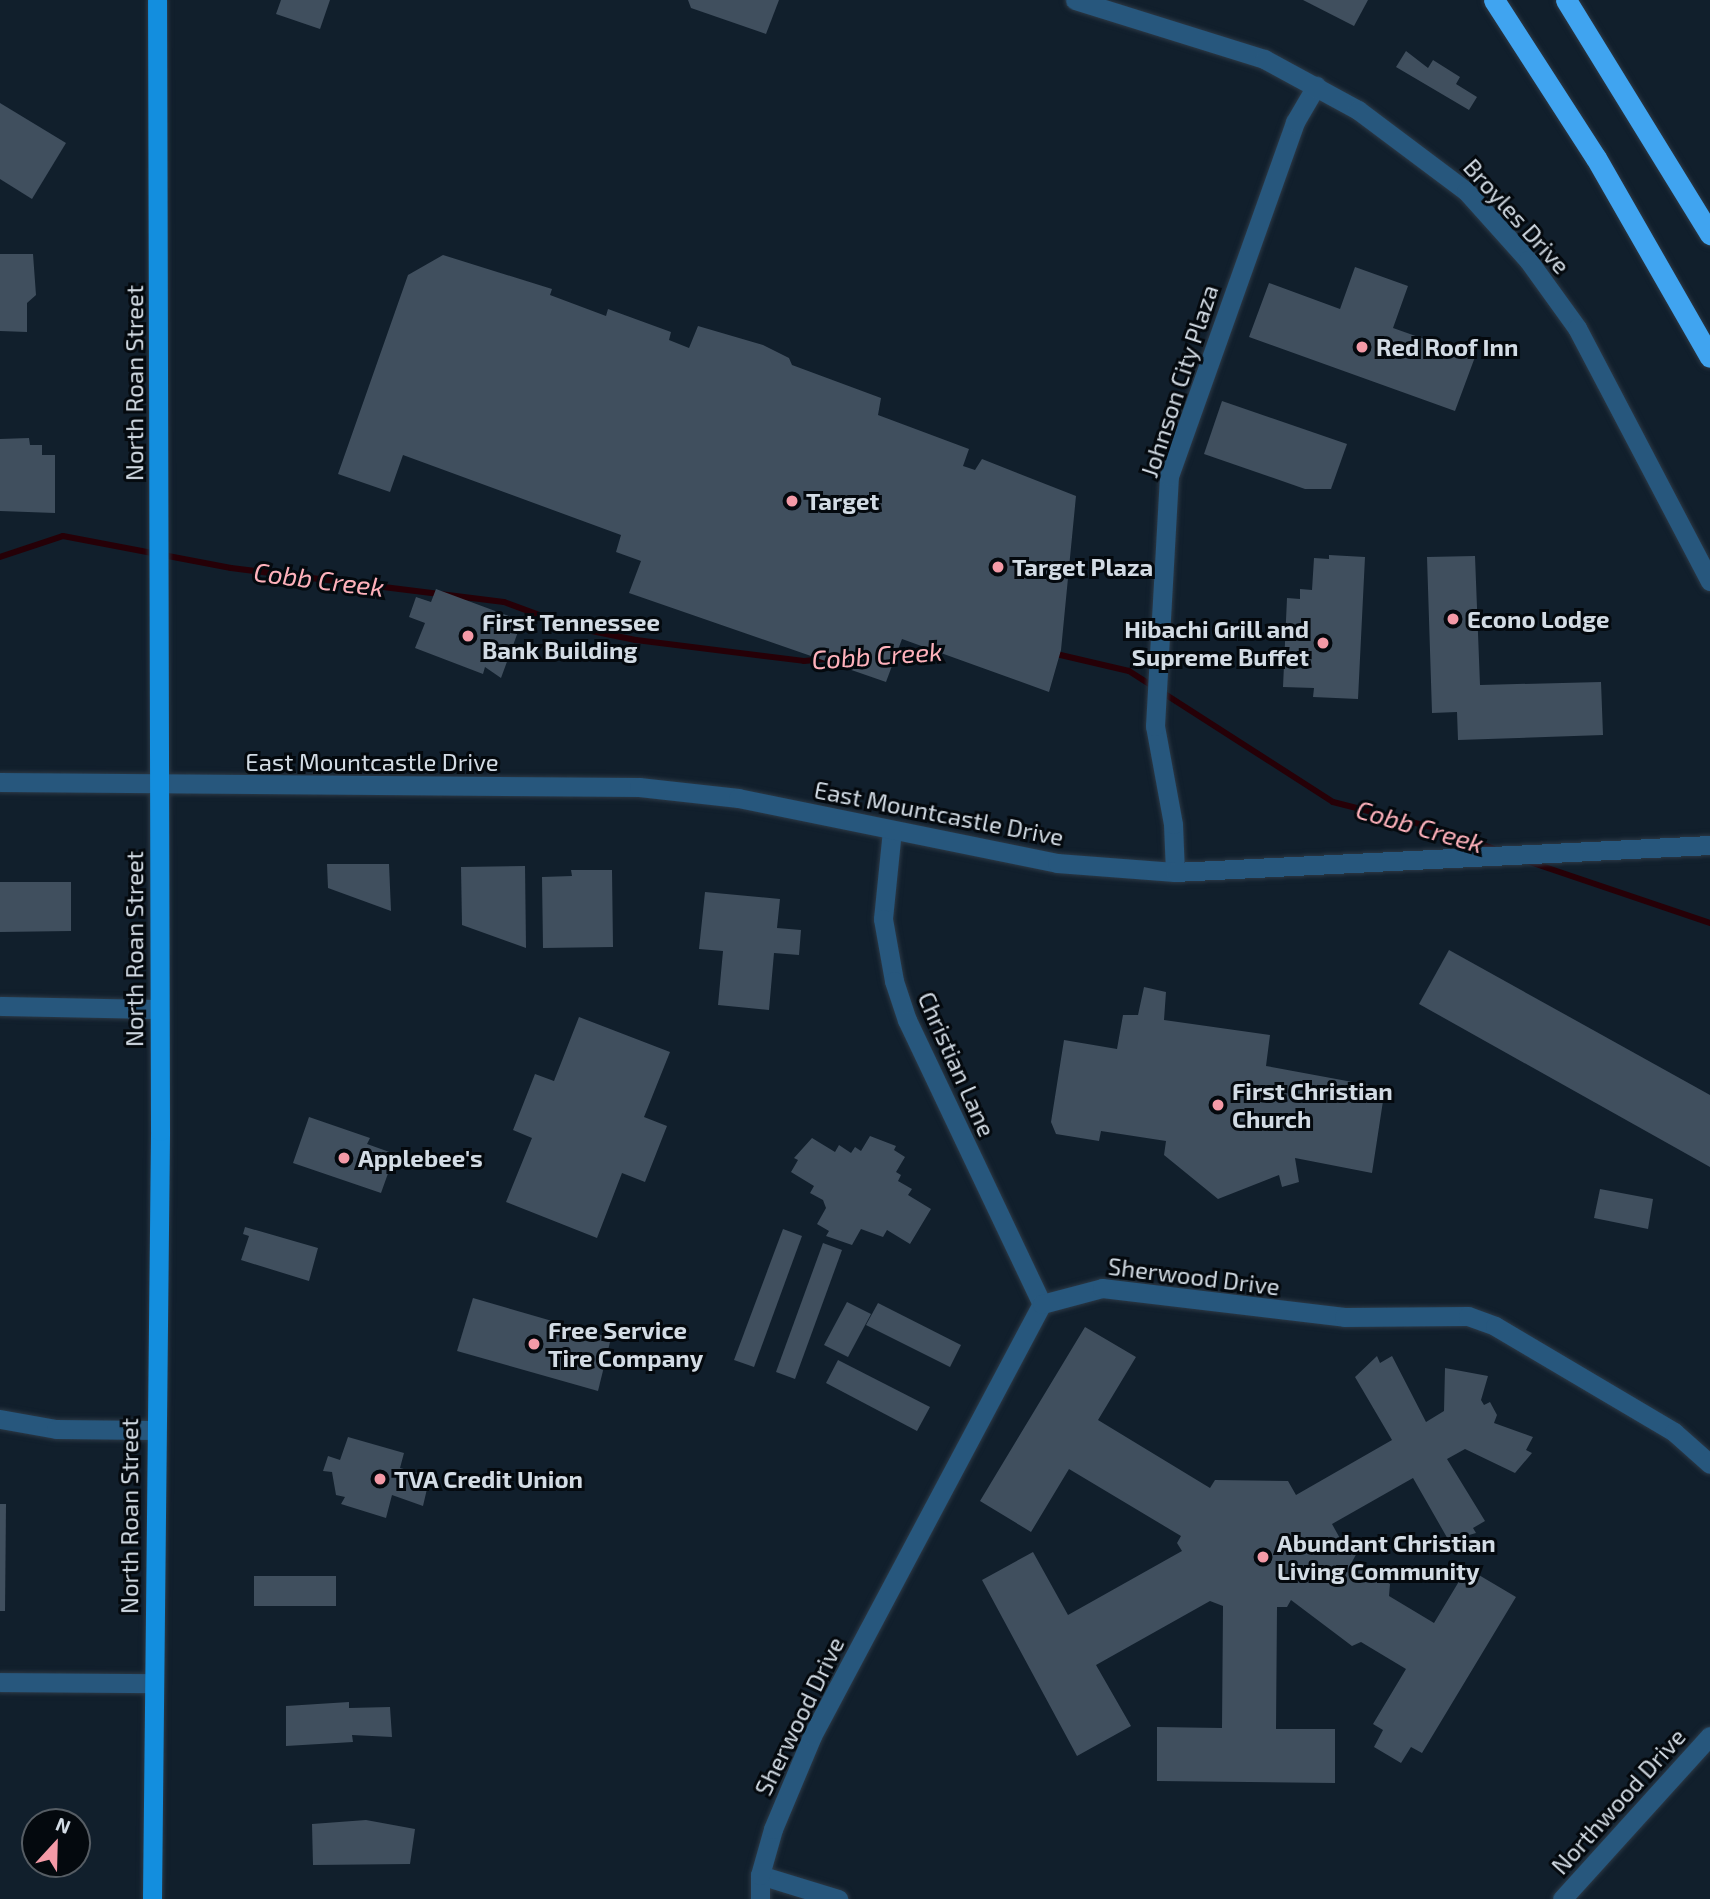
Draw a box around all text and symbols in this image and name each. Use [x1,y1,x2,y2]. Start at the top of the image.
street label: Broyles Drive [1458,153,1576,279]
street label: Johnson City Plaza [1134,281,1224,481]
street label: North Roan Street [120,285,148,481]
place label: Red Roof Inn [1376,333,1519,361]
marker: Red Roof Inn [1354,339,1370,355]
place label: Target [806,487,879,515]
marker: Target [784,493,800,509]
place label: Target Plaza [1012,553,1153,581]
water label: Cobb Creek [252,556,386,602]
marker: Target Plaza [990,559,1006,575]
place label: Econo Lodge [1467,605,1609,633]
place label: First Tennessee Bank Building [482,608,661,664]
marker: Econo Lodge [1445,611,1461,627]
place label: Hibachi Grill and Supreme Buffet [1124,615,1309,671]
marker: First Tennessee Bank Building [460,628,476,644]
water label: Cobb Creek [810,635,944,675]
marker: Hibachi Grill and Supreme Buffet [1315,635,1331,651]
street label: East Mountcastle Drive [245,748,499,776]
street label: East Mountcastle Drive [812,775,1066,851]
water label: Cobb Creek [1353,793,1487,859]
street label: North Roan Street [120,851,148,1047]
street label: Christian Lane [912,987,1002,1141]
place label: First Christian Church [1232,1077,1393,1133]
marker: First Christian Church [1210,1097,1226,1113]
place label: Applebee's [358,1144,483,1172]
marker: Applebee's [336,1150,352,1166]
street label: Sherwood Drive [1106,1251,1282,1301]
place label: Free Service Tire Company [548,1316,703,1372]
marker: Free Service Tire Company [526,1336,542,1352]
street label: North Roan Street [115,1418,143,1614]
place label: TVA Credit Union [394,1465,584,1493]
marker: TVA Credit Union [372,1471,388,1487]
place label: Abundant Christian Living Community [1277,1529,1496,1585]
marker: Abundant Christian Living Community [1255,1549,1271,1565]
street label: Sherwood Drive [748,1632,850,1800]
street label: Northwood Drive [1545,1722,1691,1880]
north arrow [21,1808,91,1878]
text: N [53,1812,74,1838]

